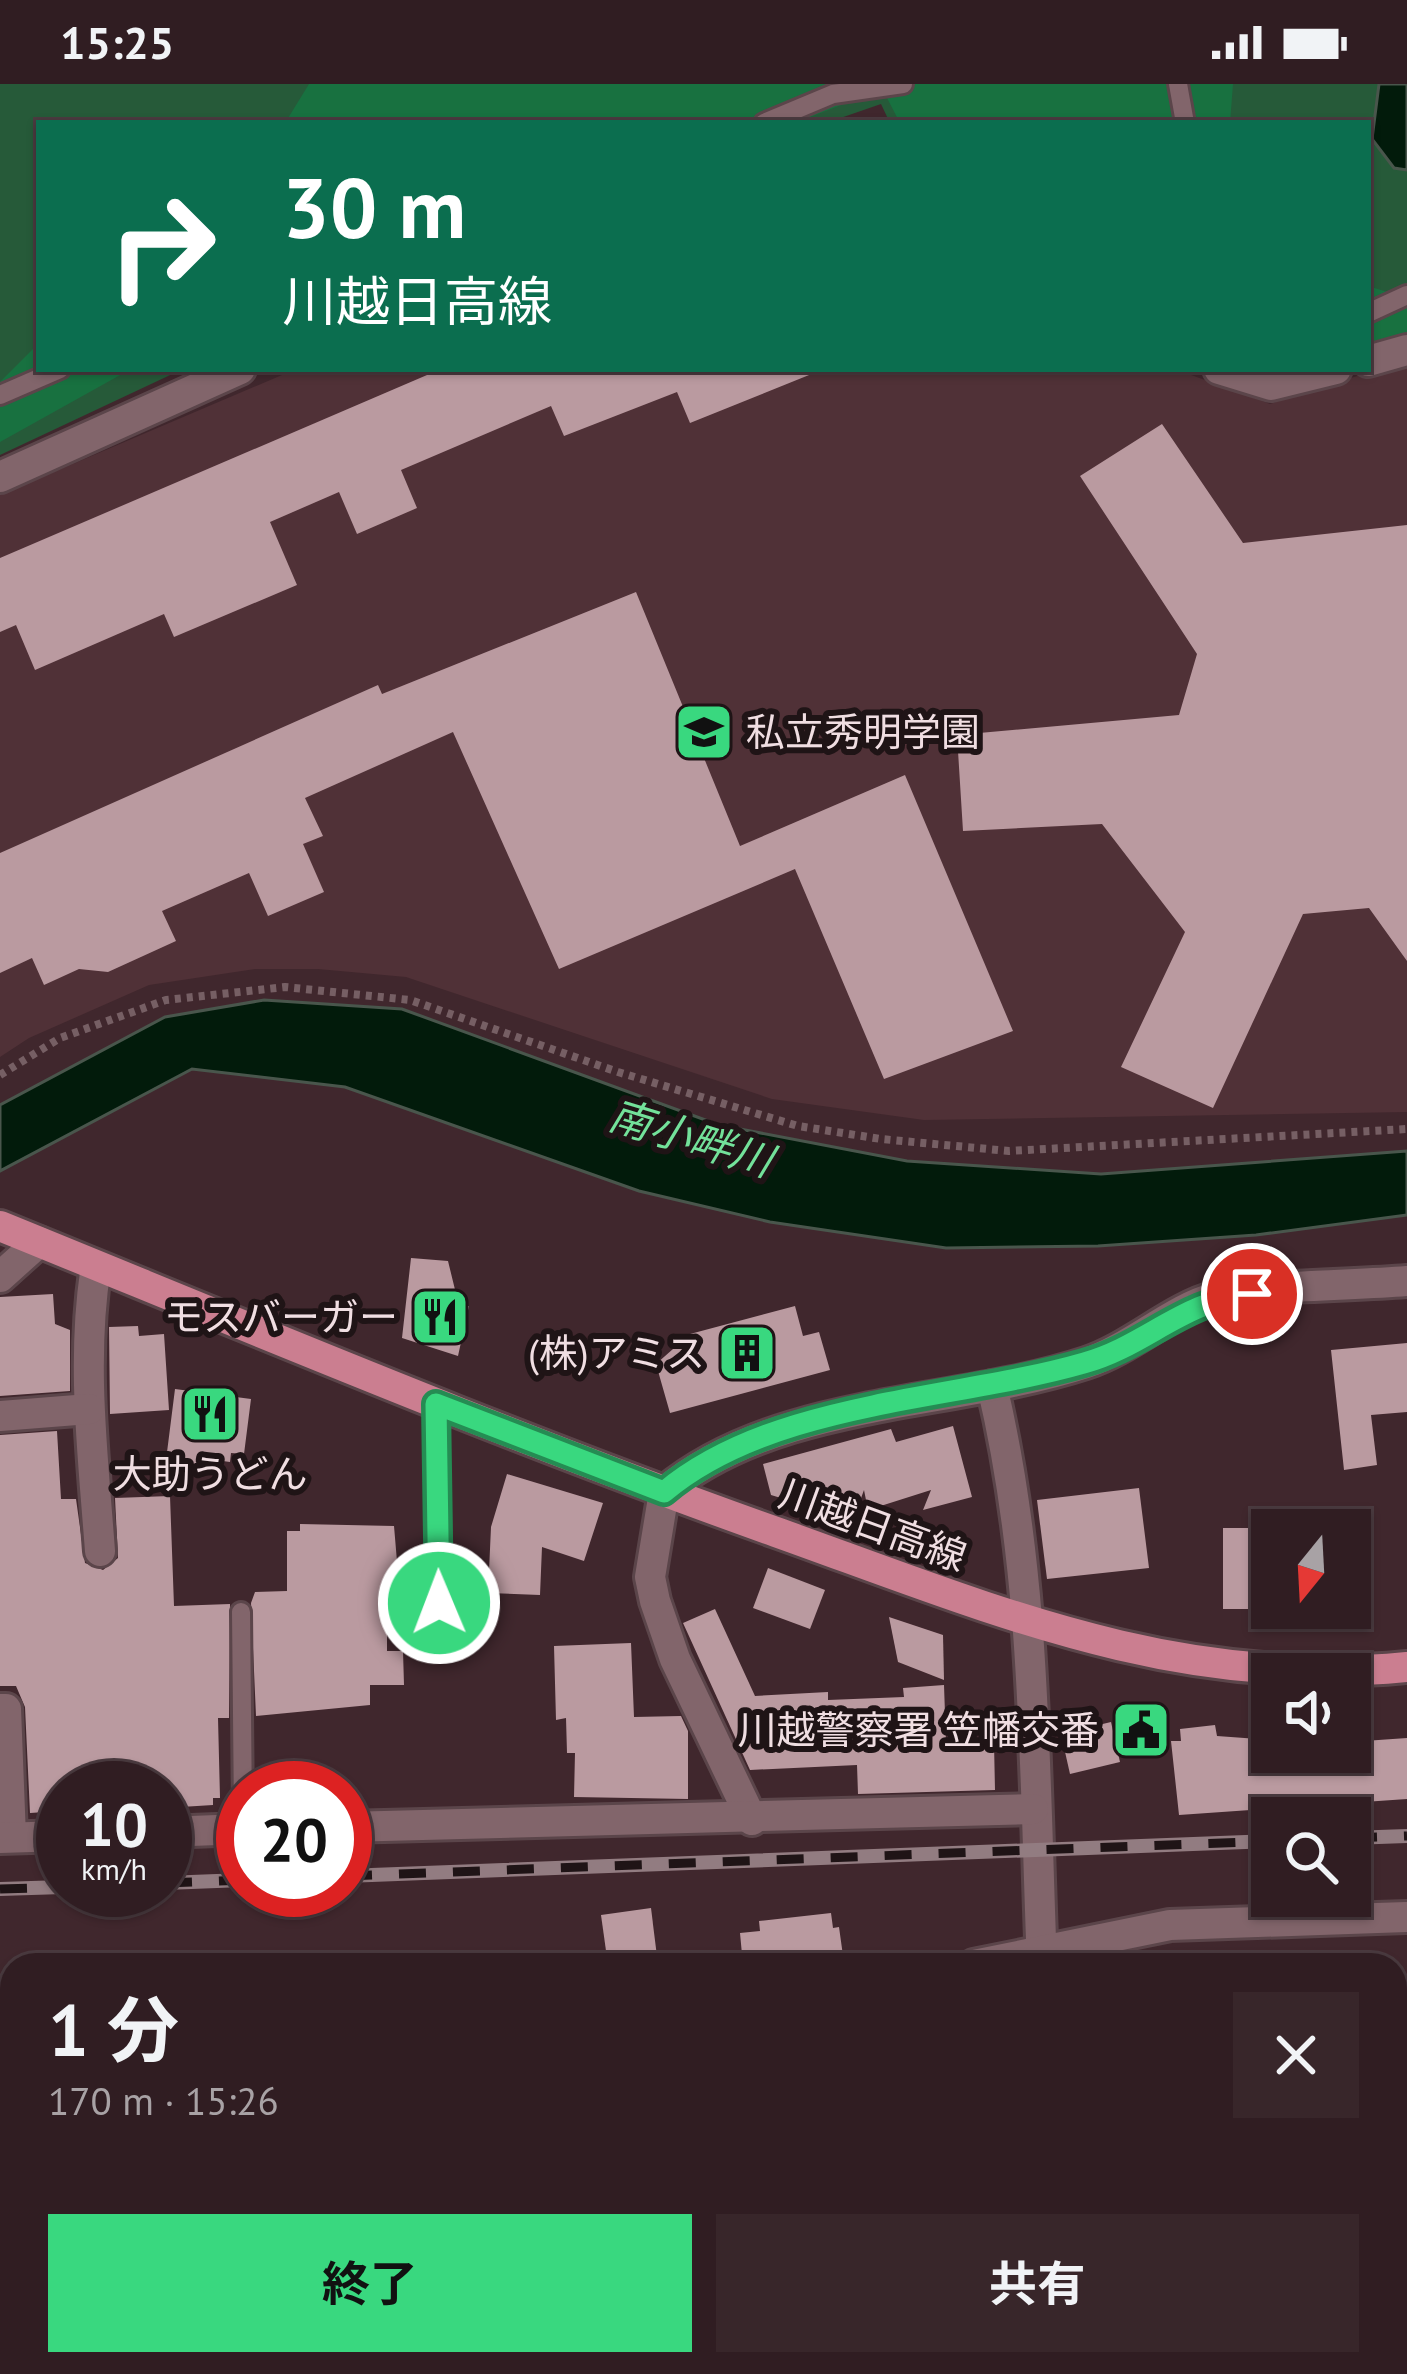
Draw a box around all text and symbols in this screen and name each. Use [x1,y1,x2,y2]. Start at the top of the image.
text: 15:25 [60,13,174,71]
text: 30 m [282,152,466,261]
icon: right [84,168,240,324]
text: 川越日高線 [282,266,552,336]
school or university icon: 私立秀明学園 [673,701,735,763]
place label: 私立秀明学園 [746,706,980,757]
water label: 南小畔川 [603,1087,783,1190]
pin [1201,1243,1303,1345]
icon: arrive [1219,1261,1285,1327]
restaurant icon: モスバーガー [409,1286,471,1348]
place label: モスバーガー [164,1291,398,1342]
building icon: (株)アミス [716,1322,778,1384]
place label: (株)アミス [528,1327,705,1378]
restaurant icon: 大助うどん [179,1383,241,1445]
place label: 大助うどん [112,1448,308,1499]
street label: 川越日高線 [773,1467,974,1582]
north arrow [1251,1509,1371,1629]
map controls [1251,1509,1371,1917]
position arrow [376,1540,502,1666]
button: sound [1251,1653,1371,1773]
public building icon: 川越警察署 笠幡交番 [1110,1699,1172,1761]
place label: 川越警察署 笠幡交番 [738,1704,1099,1755]
speed limit sign: 20 [216,1761,372,1917]
text: 10 [80,1785,148,1863]
button: search [1251,1797,1371,1917]
text: km/h [81,1849,147,1888]
text: 1 分 [48,1983,179,2076]
button: close [1233,1992,1359,2118]
text: 170 m · 15:26 [48,2075,279,2126]
button: 終了 [48,2214,692,2352]
button: 共有 [716,2214,1359,2352]

